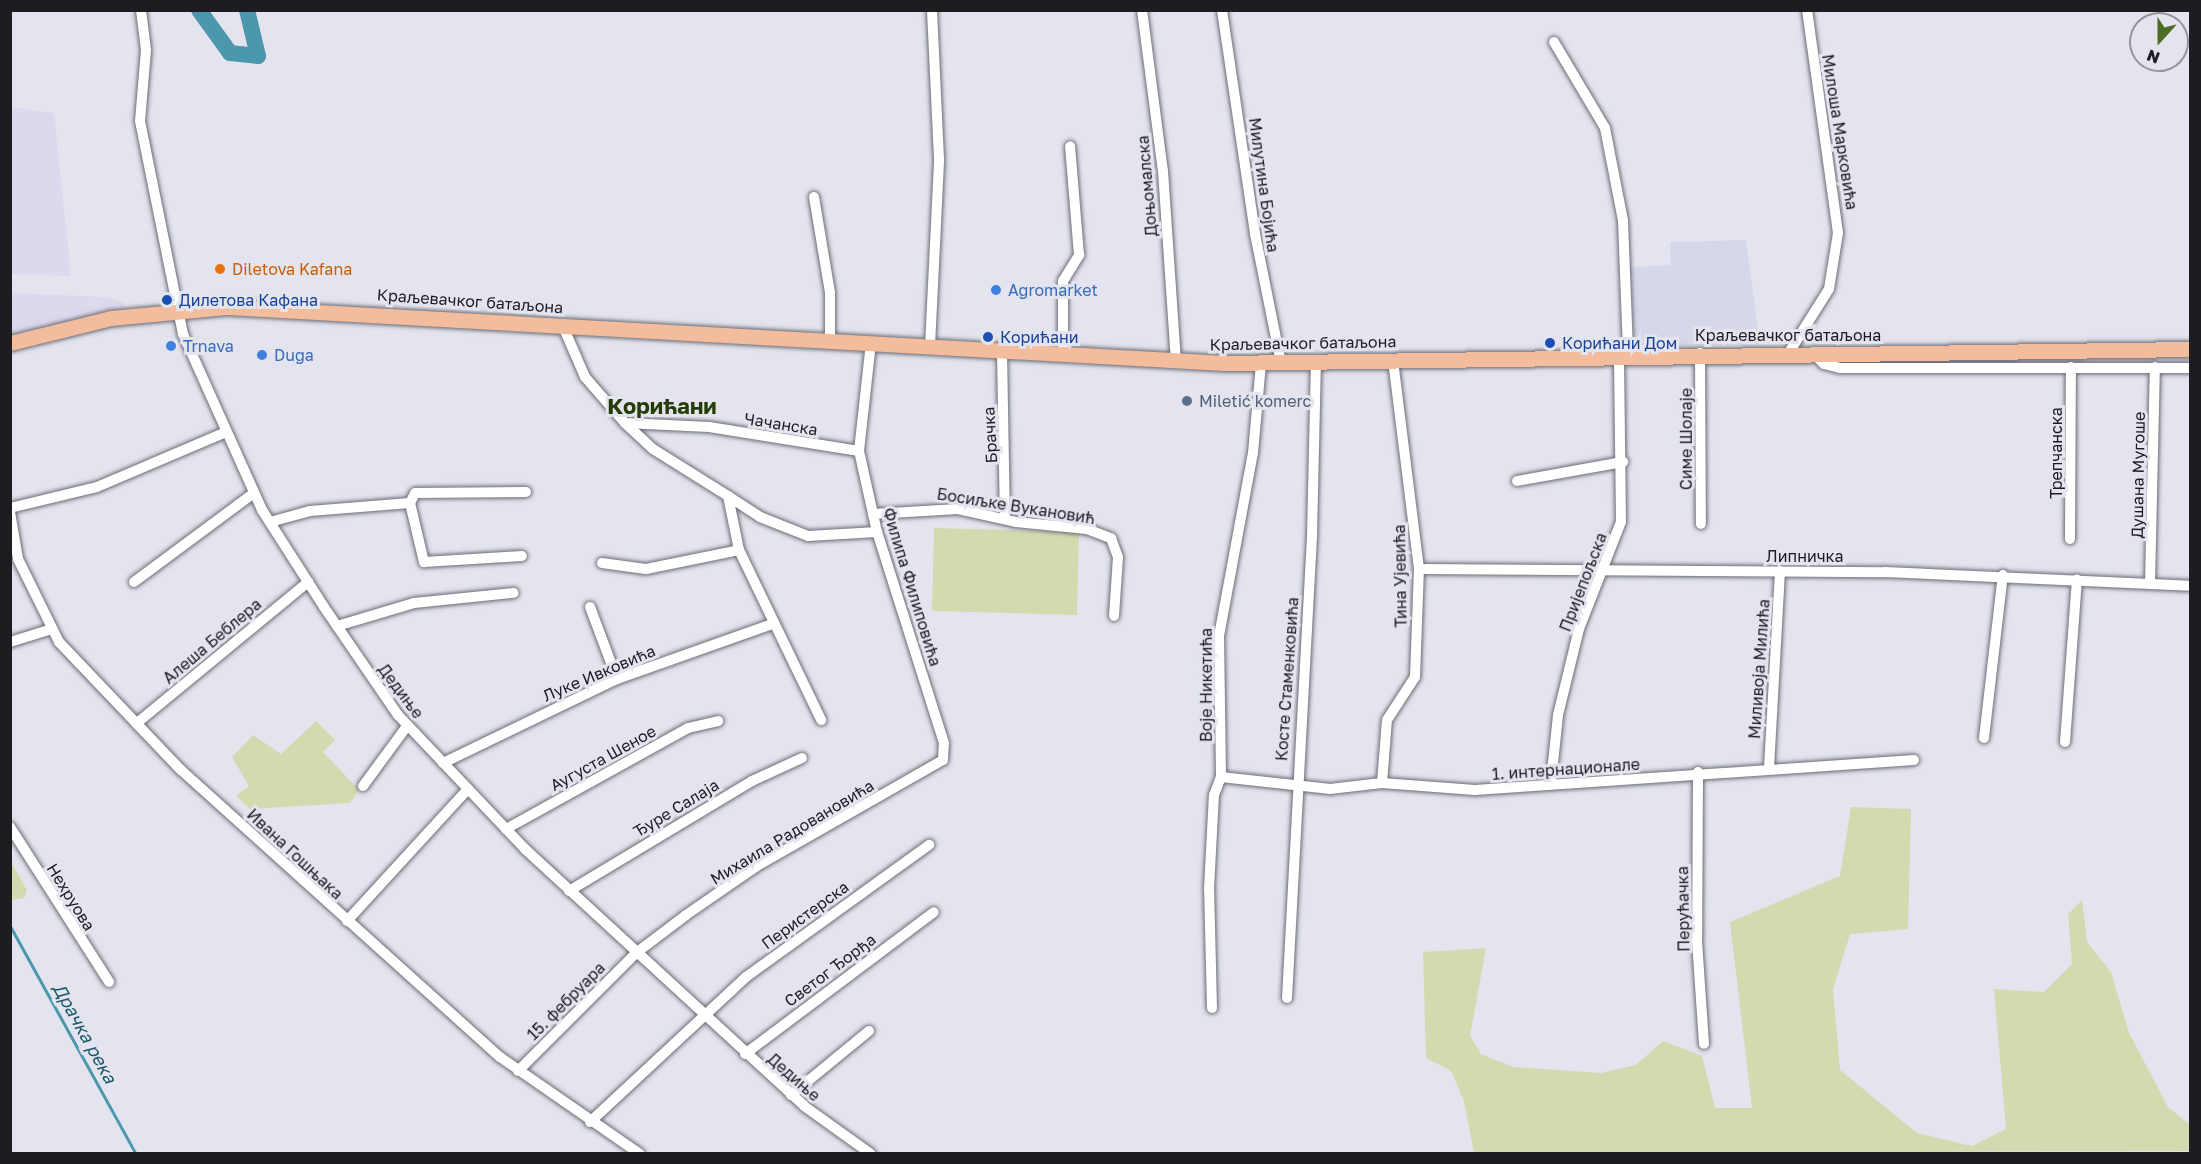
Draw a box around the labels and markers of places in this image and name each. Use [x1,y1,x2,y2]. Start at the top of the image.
place label: Diletova Kafana [232,259,352,279]
marker: Diletova Kafana [213,262,227,276]
place label: Agromarket [1008,280,1098,300]
marker: Agromarket [989,283,1003,297]
place label: Дилетова Кафана [179,290,318,310]
marker: Дилетова Кафана [160,293,174,307]
place label: Корићани [1000,327,1079,347]
marker: Корићани [981,330,995,344]
place label: Корићани Дом [1562,333,1677,353]
place label: Trnava [183,336,234,356]
marker: Корићани Дом [1543,336,1557,350]
marker: Trnava [164,339,178,353]
place label: Duga [274,345,314,365]
marker: Duga [255,348,269,362]
place label: Miletić komerc [1199,391,1311,411]
marker: Miletić komerc [1180,394,1194,408]

